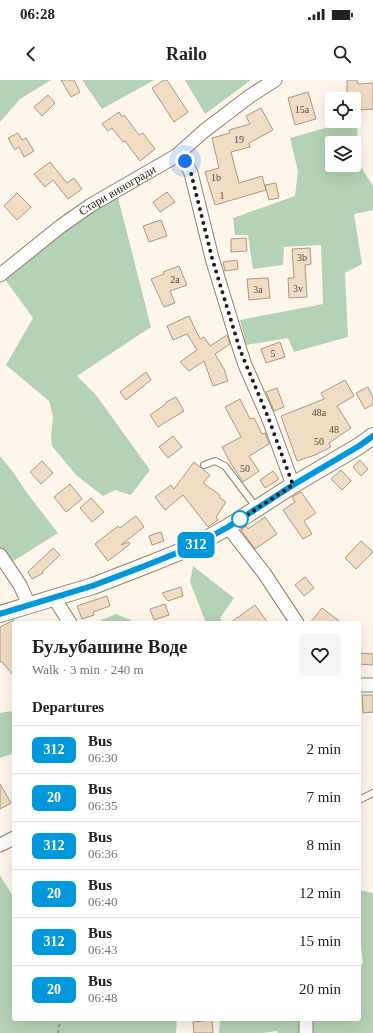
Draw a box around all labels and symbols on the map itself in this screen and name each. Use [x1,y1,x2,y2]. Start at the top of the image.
house number: 15a [295,104,310,115]
house number: 19 [234,134,244,145]
your location [175,151,195,171]
street label: Стари виногради [76,162,159,218]
house number: 1b [211,172,221,183]
house number: 1 [220,190,225,201]
house number: 3b [297,252,307,263]
house number: 2a [170,274,180,285]
house number: 3v [293,283,303,294]
house number: 3a [253,284,263,295]
house number: 5 [271,348,276,359]
house number: 48a [312,407,327,418]
house number: 48 [329,424,339,435]
house number: 50 [314,436,324,447]
house number: 50 [240,463,250,474]
unlabelled marker [231,510,249,528]
line badge: 312 [173,532,219,558]

